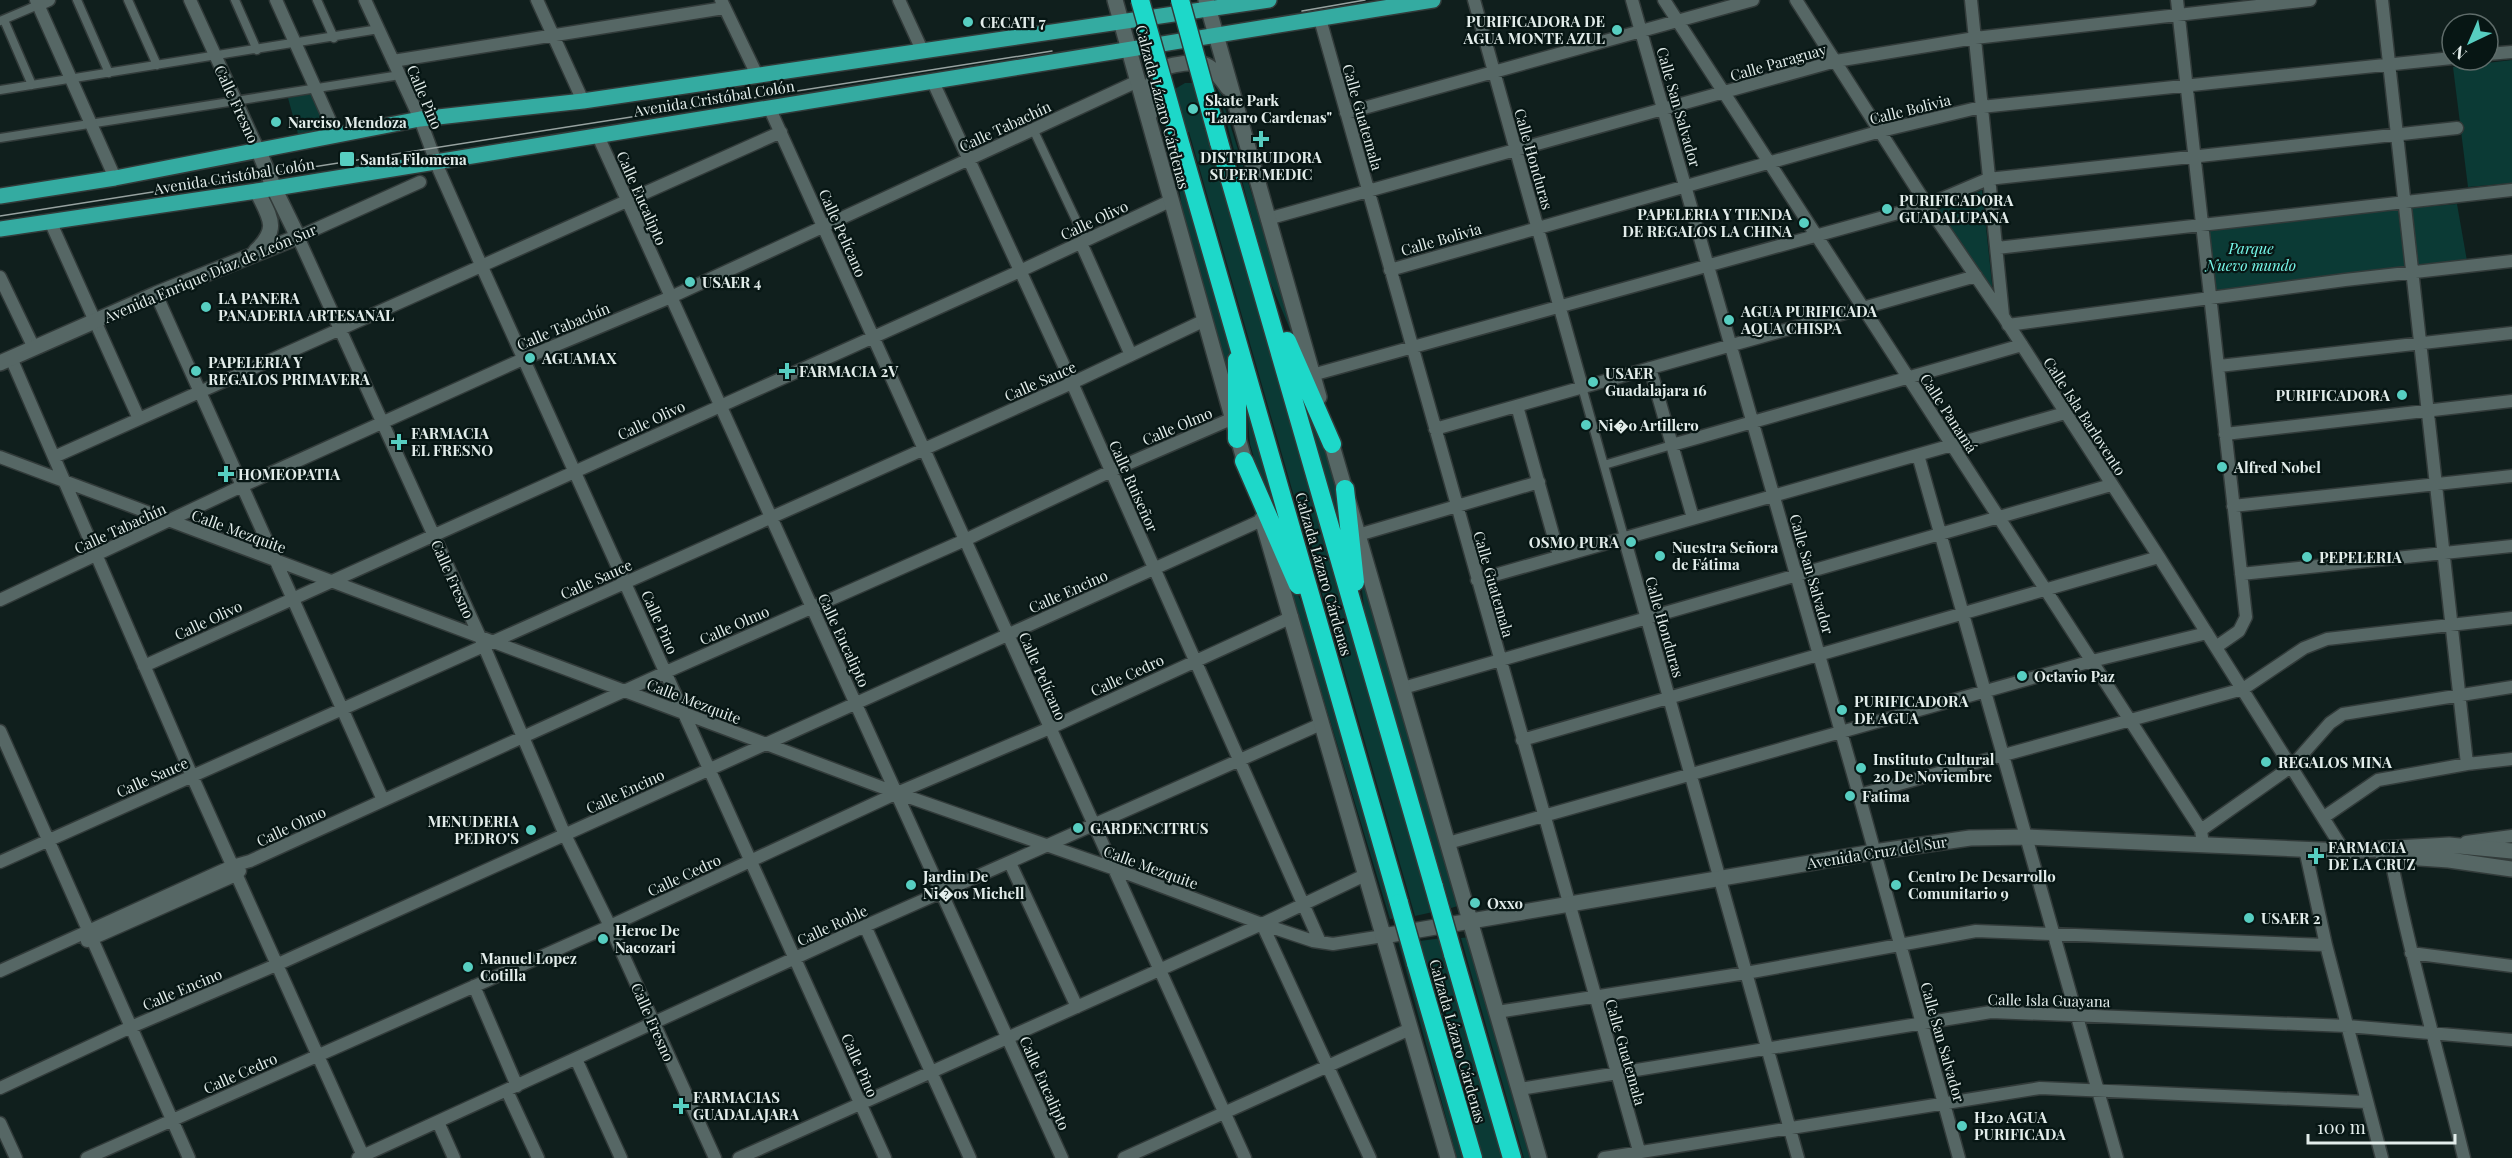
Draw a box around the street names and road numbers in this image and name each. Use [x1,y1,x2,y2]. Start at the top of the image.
street label: Calzada Lázaro Cárdenas [1131,23,1195,191]
street label: Calle Paraguay [1727,39,1829,85]
street label: Calle San Salvador [1652,45,1706,170]
street label: Calle Fresno [210,62,264,146]
street label: Calle Pino [403,62,447,132]
street label: Calle Guatemala [1338,62,1388,173]
street label: Avenida Cristóbal Colón [631,75,796,121]
street label: Calle Bolivia [1867,89,1953,129]
street label: Calle Tabachín [956,96,1054,156]
street label: Calle Honduras [1510,106,1558,212]
street label: Calle Eucalipto [612,148,672,248]
street label: Avenida Cristóbal Colón [151,153,316,199]
street label: Calle Pelícano [815,186,871,280]
street label: Calle Olivo [1057,196,1131,244]
street label: Calle Bolivia [1398,218,1484,260]
street label: Avenida Enrique Díaz de León Sur [100,219,320,327]
street label: Calle Tabachín [513,297,613,355]
street label: Calle Isla Barlovento [2039,353,2131,479]
street label: Calle Sauce [1001,356,1079,406]
street label: Calle Panamá [1916,369,1982,457]
street label: Calle Olivo [614,396,688,444]
street label: Calle Olmo [1139,402,1215,450]
street label: Calle Ruiseñor [1105,437,1163,535]
street label: Calzada Lázaro Cárdenas [1291,490,1357,658]
street label: Calle Tabachín [71,498,169,558]
street label: Calle Mezquite [189,505,289,557]
street label: Calle San Salvador [1785,512,1839,637]
street label: Calle Guatemala [1469,529,1519,640]
street label: Calle Fresno [427,537,479,621]
street label: Calle Sauce [557,554,635,604]
street label: Calle Encino [1025,565,1111,617]
street label: Calle Honduras [1641,574,1689,680]
street label: Calle Pino [637,587,683,657]
street label: Calle Eucalipto [814,590,874,690]
street label: Calle Olivo [171,596,245,644]
street label: Calle Olmo [696,601,772,649]
street label: Calle Pelícano [1015,629,1071,723]
street label: Calle Cedro [1087,649,1167,701]
street label: Calle Mezquite [644,674,744,728]
street label: Calle Sauce [113,752,191,802]
street label: Calle Encino [582,764,668,818]
street label: Calle Olmo [253,801,329,851]
street label: Avenida Cruz del Sur [1804,831,1949,873]
street label: Calle Mezquite [1101,841,1201,893]
street label: Calle Cedro [644,849,724,901]
street label: Calle Roble [794,900,870,950]
street label: Calzada Lázaro Cárdenas [1425,957,1491,1125]
street label: Calle Encino [139,963,225,1015]
street label: Calle Fresno [627,980,679,1064]
street label: Calle San Salvador [1916,980,1970,1105]
street label: Calle Isla Guayana [1988,989,2111,1011]
street label: Calle Guatemala [1601,997,1651,1108]
street label: Calle Pino [837,1030,883,1100]
street label: Calle Eucalipto [1015,1033,1075,1133]
street label: Calle Cedro [200,1048,280,1098]

